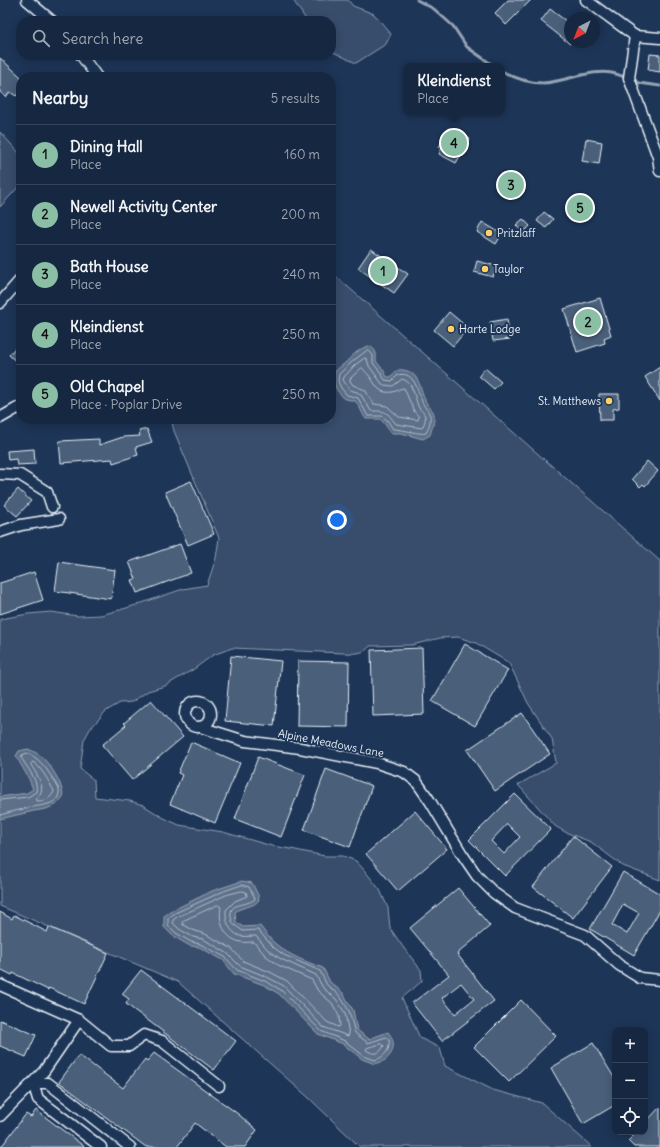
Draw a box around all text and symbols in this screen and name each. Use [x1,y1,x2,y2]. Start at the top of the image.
north arrow [564,12,600,48]
search box [16,16,336,60]
icon: search [30,27,52,49]
text: Search here [62,29,143,48]
popup [403,63,505,115]
text: Kleindienst [417,71,491,90]
text: Nearby [32,87,88,109]
text: 5 results [271,90,320,107]
text: Place [417,90,449,107]
pin: 4 [441,128,467,158]
text: Dining Hall [70,137,143,156]
text: 1 [42,146,48,163]
text: 160 m [284,146,320,163]
text: Place [70,156,101,173]
pin: 3 [498,170,524,200]
pin: 5 [567,193,593,223]
text: Newell Activity Center [70,197,217,216]
text: 2 [41,206,49,223]
text: 200 m [281,206,320,223]
text: Place [70,216,101,233]
place label: Pritzlaff [497,226,536,240]
marker: Pritzlaff [484,228,494,238]
pin: 1 [370,256,396,286]
text: Bath House [70,257,149,276]
place label: Taylor [493,262,524,276]
marker: Taylor [480,264,490,274]
text: 3 [41,266,49,283]
text: 240 m [283,266,320,283]
text: Place [70,276,101,293]
pin: 2 [575,307,601,337]
text: Kleindienst [70,317,144,336]
place label: Harte Lodge [459,322,520,336]
marker: Harte Lodge [446,324,456,334]
text: 4 [41,326,49,343]
text: 250 m [282,326,320,343]
text: Place [70,336,101,353]
text: Old Chapel [70,377,144,396]
text: 5 [41,386,49,403]
text: 250 m [282,386,320,403]
place label: St. Matthews [538,394,601,408]
text: Place · Poplar Drive [70,396,182,413]
marker: St. Matthews [604,396,614,406]
your location [327,510,347,530]
street label: Alpine Meadows Lane [277,726,385,760]
map controls [612,1027,648,1135]
button: + [612,1027,648,1063]
button: − [612,1063,648,1099]
button: locate [612,1099,648,1135]

